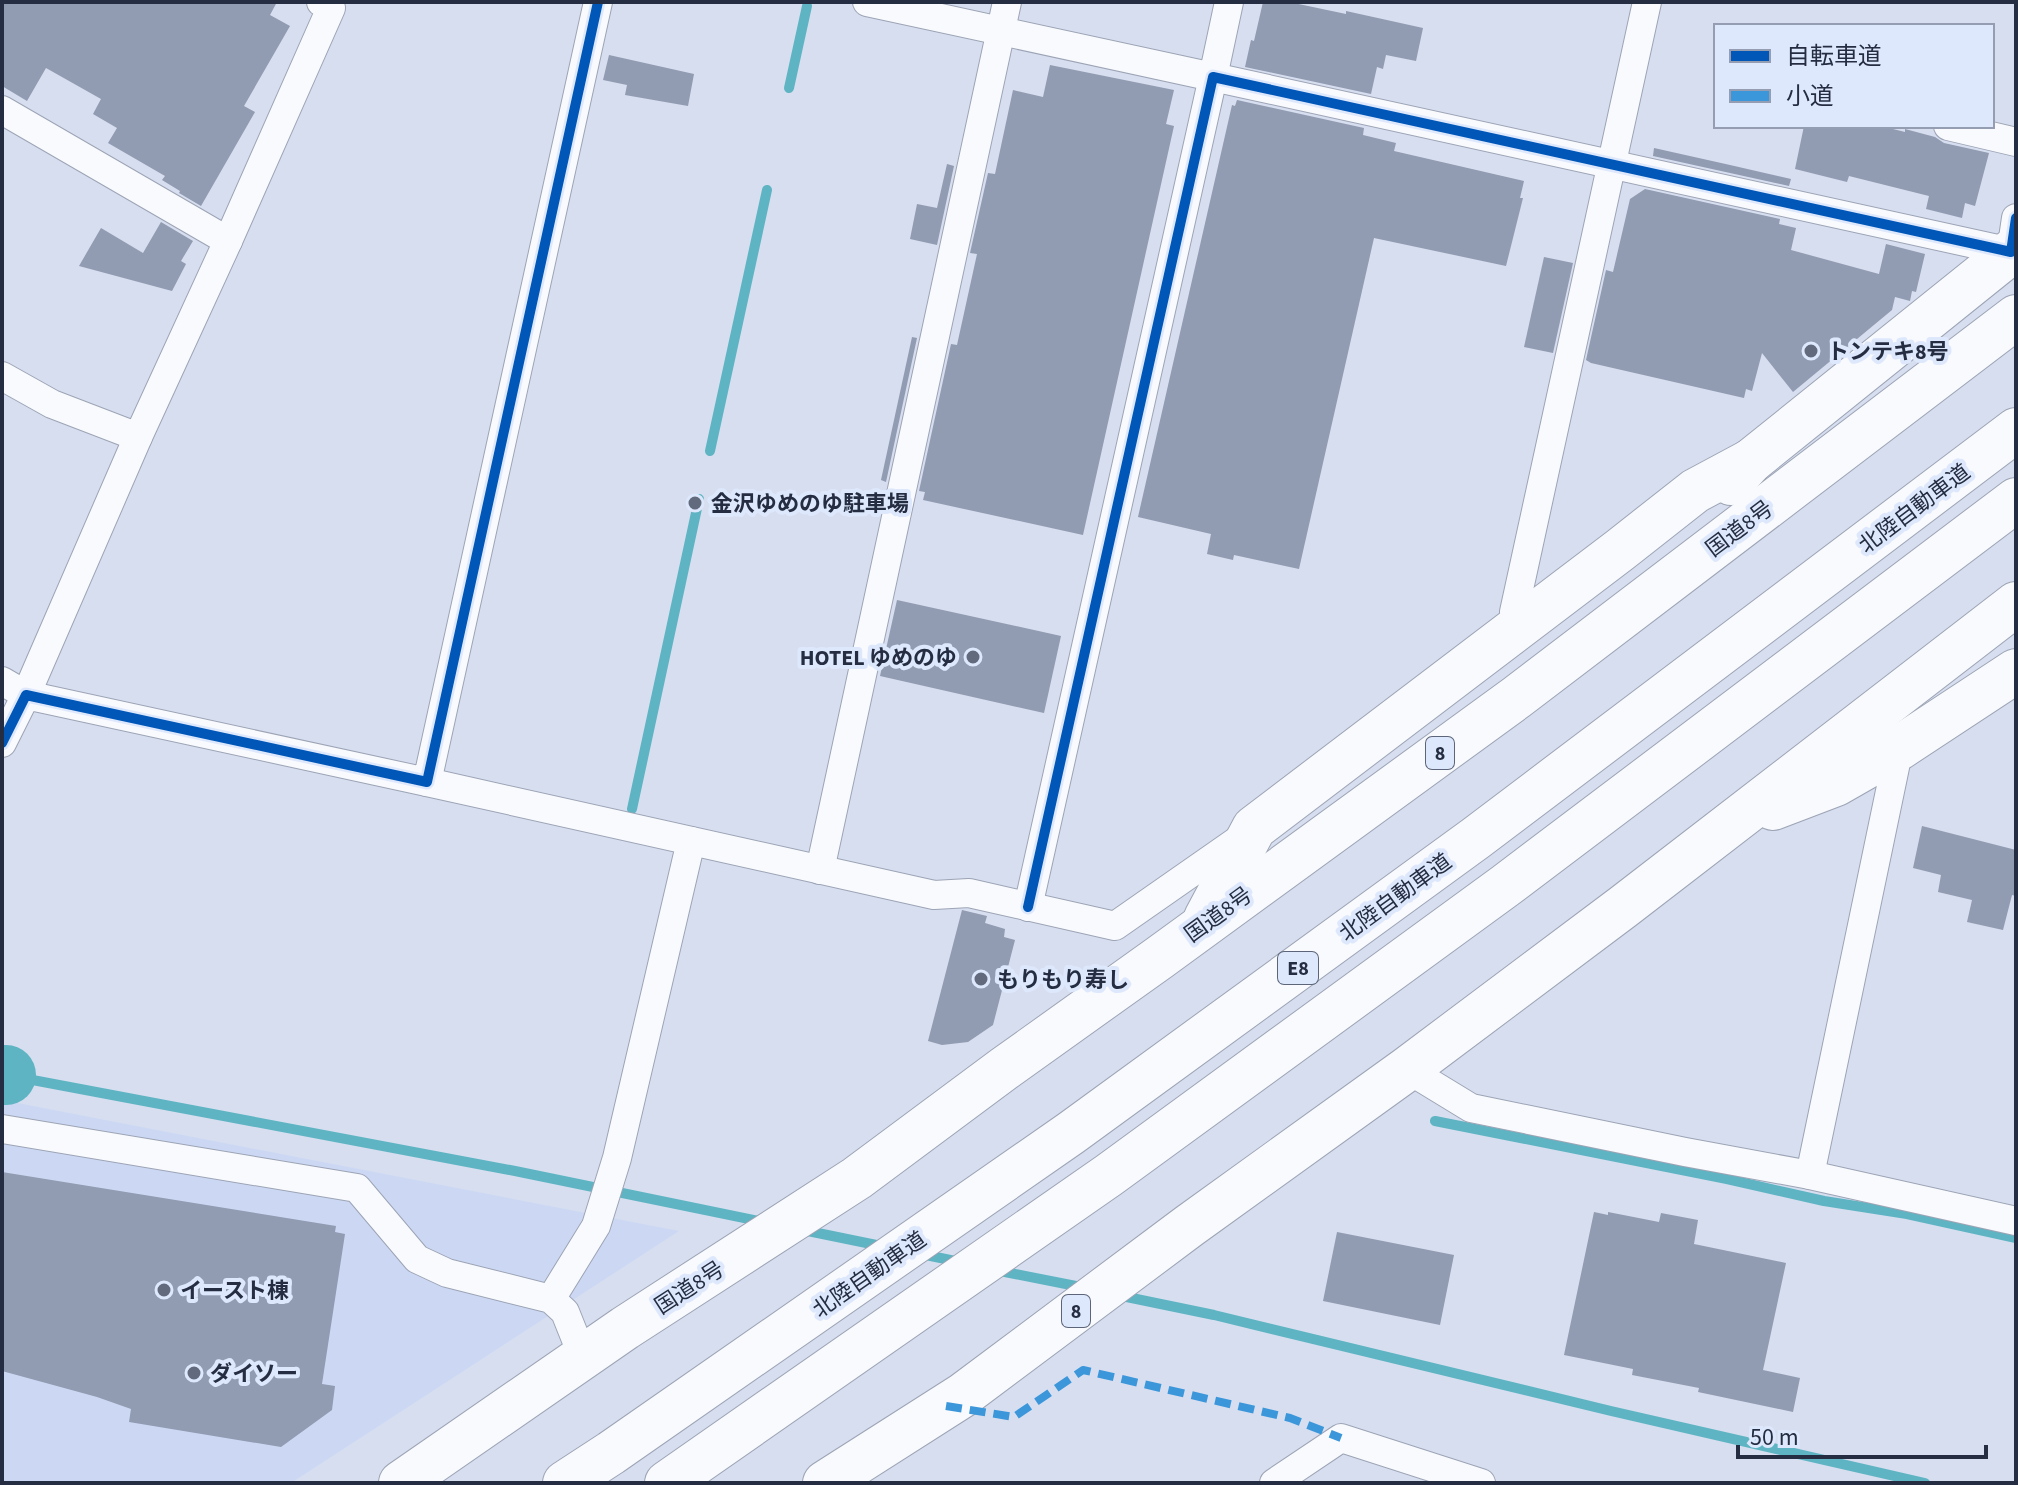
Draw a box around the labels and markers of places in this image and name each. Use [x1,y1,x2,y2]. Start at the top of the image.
place label: トンテキ8号 [1827,336,1949,368]
marker: トンテキ8号 [1802,342,1820,360]
place label: 金沢ゆめのゆ駐車場 [711,488,909,520]
marker: 金沢ゆめのゆ駐車場 [686,494,704,512]
place label: HOTEL ゆめのゆ [800,642,957,674]
marker: HOTEL ゆめのゆ [964,648,982,666]
place label: もりもり寿し [997,964,1129,996]
marker: もりもり寿し [972,970,990,988]
place label: イースト棟 [180,1275,289,1307]
marker: イースト棟 [155,1281,173,1299]
place label: ダイソー [210,1358,298,1390]
marker: ダイソー [185,1364,203,1382]

